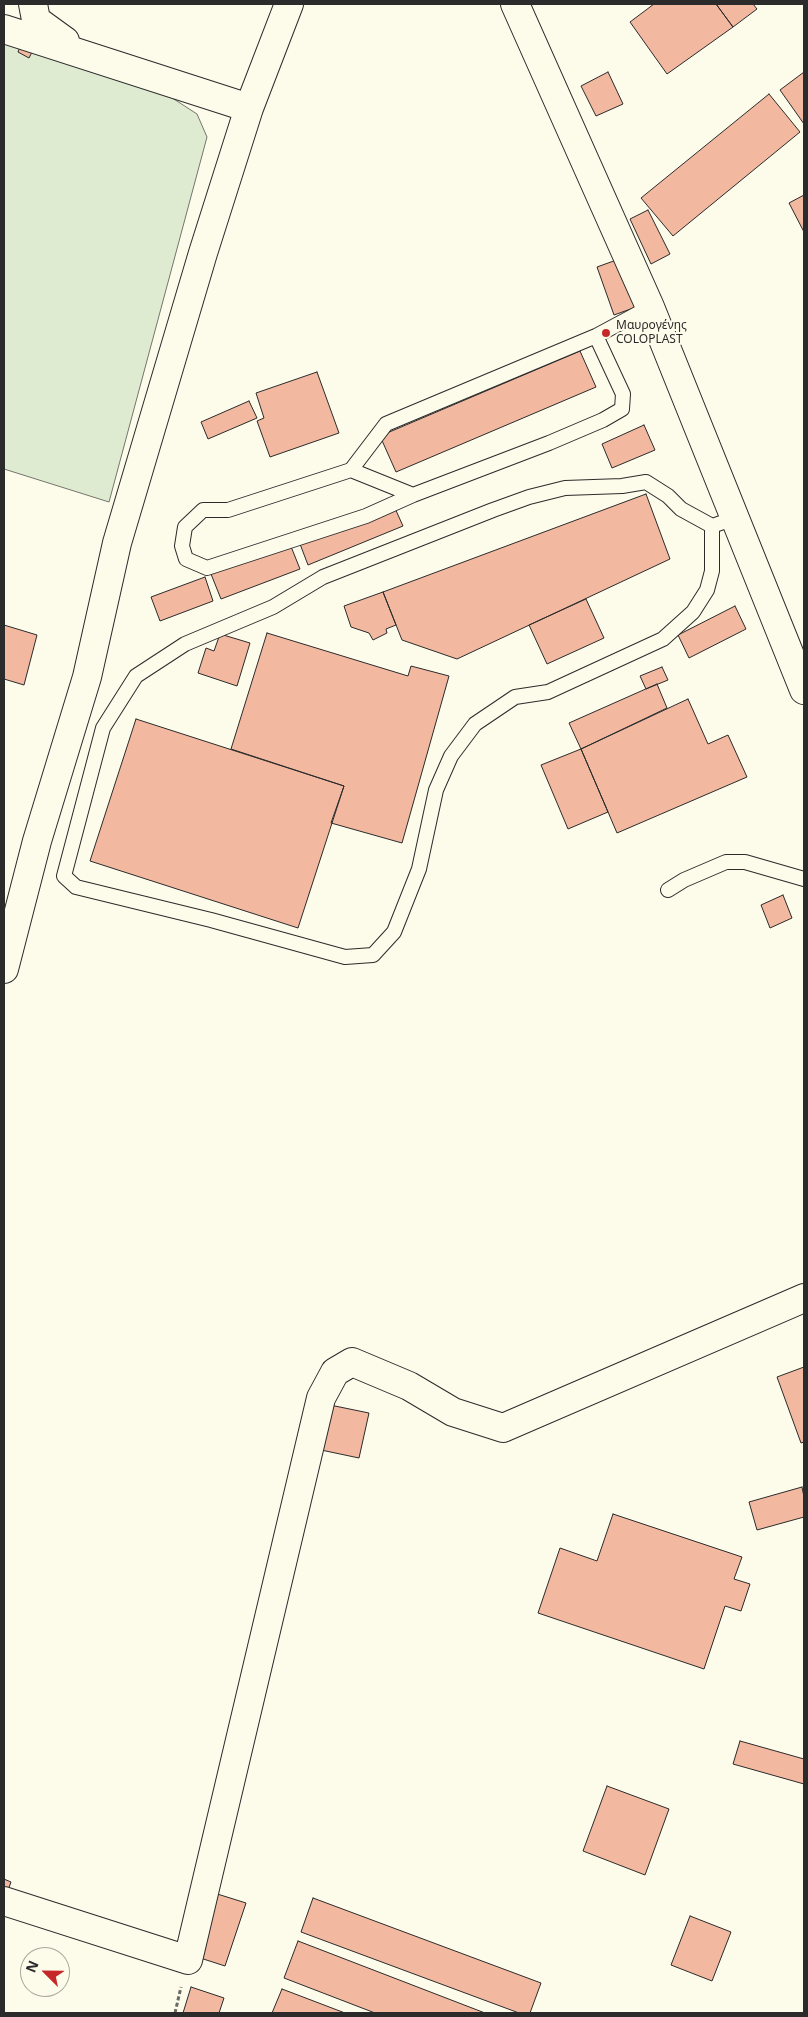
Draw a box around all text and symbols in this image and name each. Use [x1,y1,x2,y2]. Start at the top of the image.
place label: Μαυρογένης COLOPLAST [616,319,687,347]
marker: Μαυρογένης COLOPLAST [600,327,612,339]
north arrow [20,1947,70,1997]
text: N [21,1957,43,1975]

